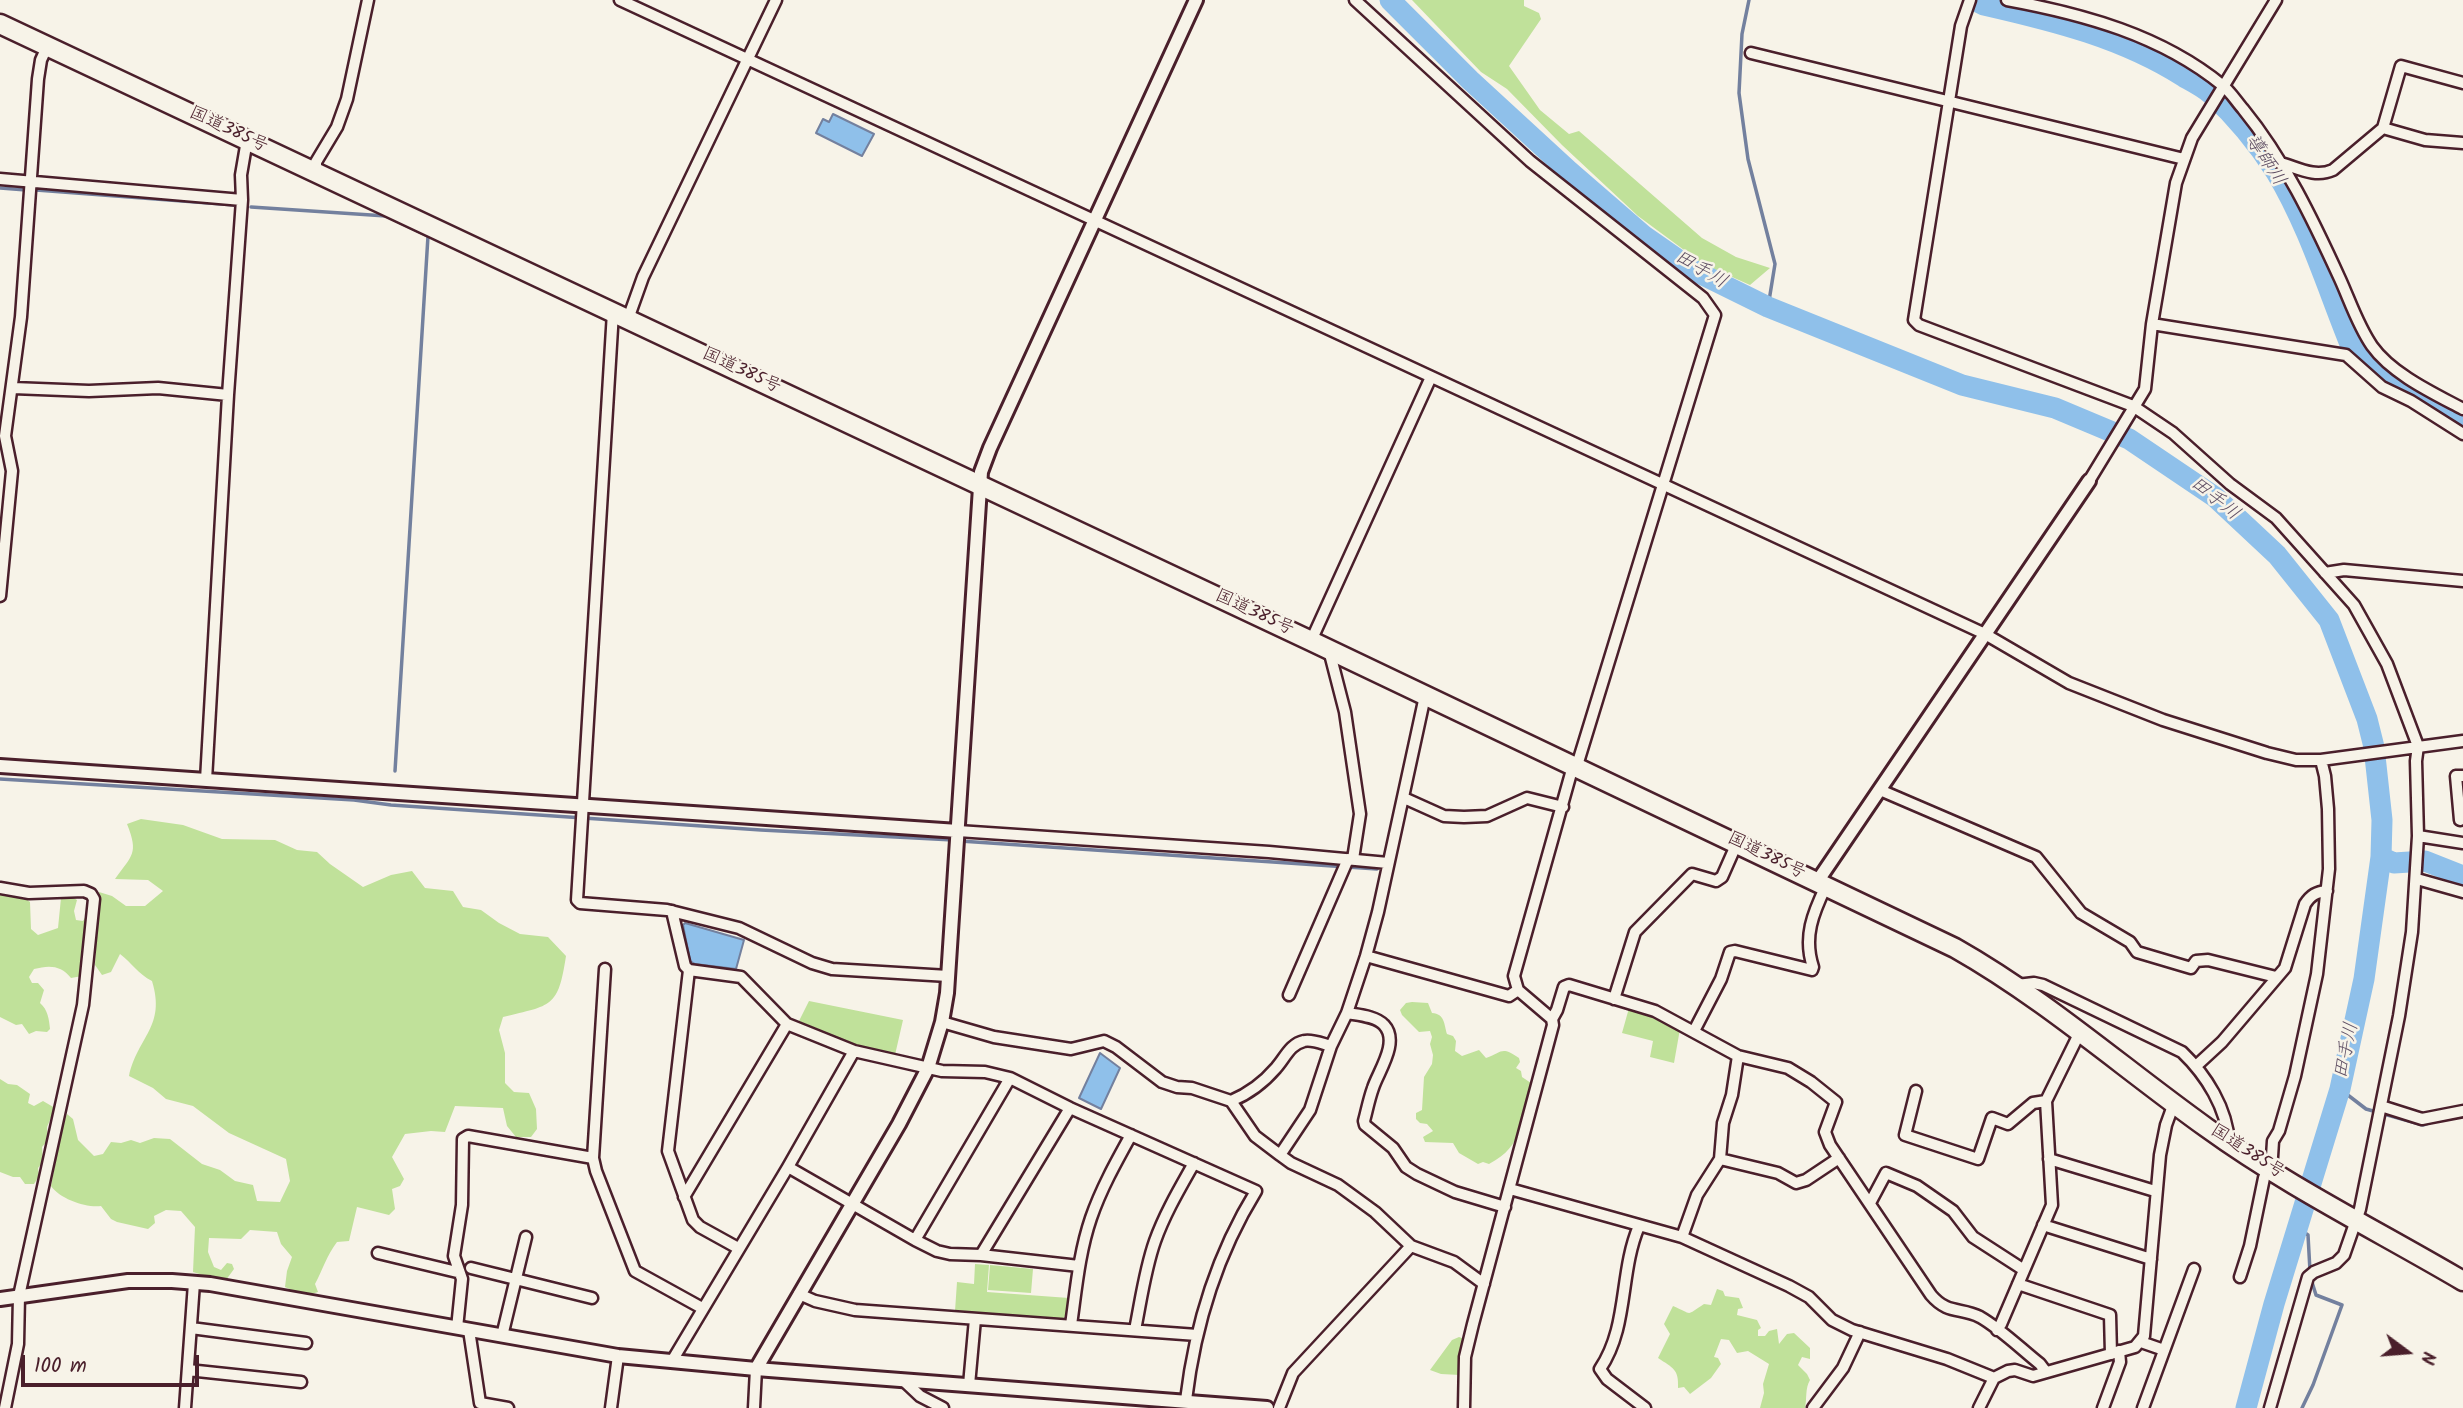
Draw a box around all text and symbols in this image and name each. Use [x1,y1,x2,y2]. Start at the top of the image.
street label: 国道385号 [185,103,271,159]
water label: 導師川 [2239,131,2289,191]
water label: 田手川 [1670,247,1730,295]
street label: 国道385号 [698,344,784,400]
water label: 田手川 [2185,473,2243,527]
street label: 国道385号 [1211,586,1297,642]
street label: 国道385号 [1723,829,1809,885]
water label: 田手川 [2331,1021,2365,1081]
street label: 国道385号 [2206,1121,2288,1185]
north arrow [2372,1317,2442,1387]
scale bar [24,1342,203,1386]
text: N [2411,1348,2443,1368]
text: 100 m [34,1350,87,1383]

